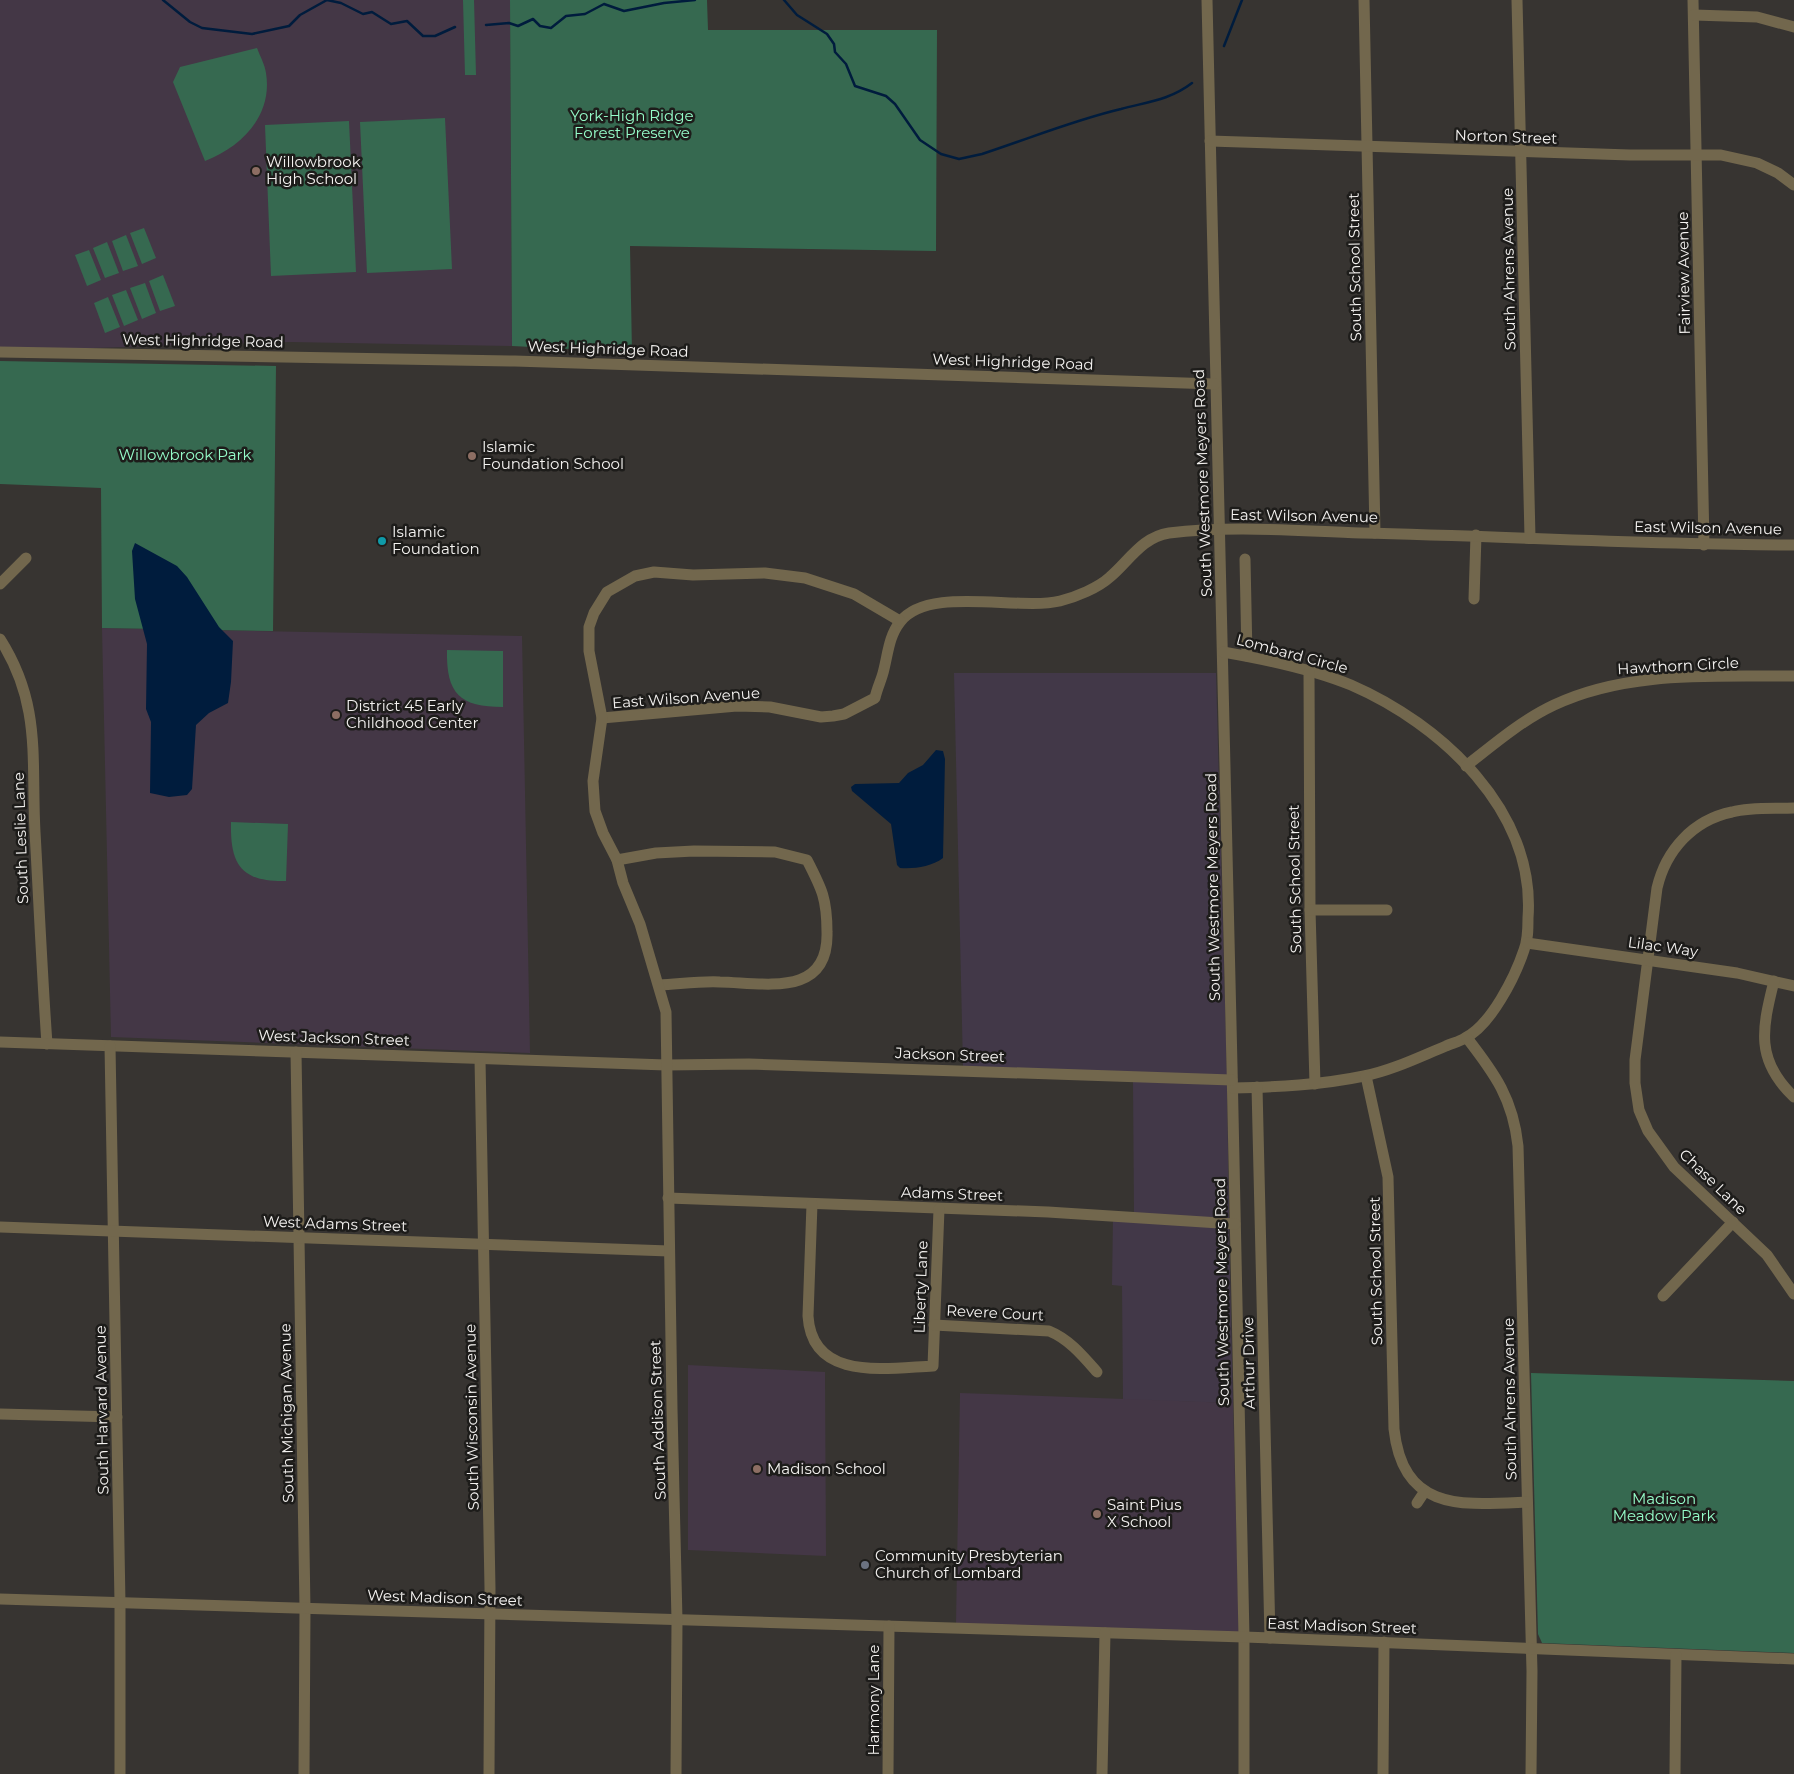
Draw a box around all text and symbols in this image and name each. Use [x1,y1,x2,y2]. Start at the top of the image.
park label: York-High Ridge Forest Preserve [570,106,694,142]
street label: Norton Street [1454,125,1558,148]
place label: Willowbrook High School [266,152,361,188]
marker: Willowbrook High School [250,165,262,177]
street label: South Ahrens Avenue [1498,188,1519,350]
street label: South School Street [1344,193,1365,342]
street label: Fairview Avenue [1673,211,1694,335]
street label: West Highridge Road [122,330,284,351]
street label: West Highridge Road [527,336,689,361]
street label: West Highridge Road [932,349,1094,374]
street label: South Westmore Meyers Road [1189,369,1216,597]
place label: Islamic Foundation School [482,437,624,473]
park label: Willowbrook Park [119,445,251,464]
marker: Islamic Foundation School [466,450,478,462]
street label: East Wilson Avenue [1230,505,1378,526]
street label: East Wilson Avenue [1634,517,1782,538]
place label: Islamic Foundation [392,522,480,558]
marker: Islamic Foundation [376,535,388,547]
street label: Lombard Circle [1234,629,1350,678]
street label: Hawthorn Circle [1617,653,1739,678]
street label: East Wilson Avenue [611,683,760,712]
place label: District 45 Early Childhood Center [346,696,478,732]
marker: District 45 Early Childhood Center [330,709,342,721]
street label: South Leslie Lane [9,772,32,904]
street label: South Westmore Meyers Road [1201,773,1224,1001]
street label: South School Street [1284,805,1305,954]
street label: Lilac Way [1627,932,1700,961]
street label: West Jackson Street [258,1025,410,1050]
street label: Jackson Street [894,1043,1005,1066]
street label: Chase Lane [1676,1145,1751,1219]
street label: South Westmore Meyers Road [1210,1178,1233,1406]
street label: Adams Street [901,1182,1003,1205]
street label: South School Street [1365,1197,1386,1346]
street label: West Adams Street [262,1211,408,1236]
street label: Liberty Lane [909,1240,932,1334]
street label: Revere Court [946,1300,1044,1325]
street label: Arthur Drive [1238,1317,1259,1409]
street label: South Ahrens Avenue [1499,1318,1520,1480]
street label: South Michigan Avenue [275,1323,298,1503]
street label: South Wisconsin Avenue [460,1324,483,1510]
street label: South Harvard Avenue [91,1325,112,1495]
street label: South Addison Street [645,1340,670,1500]
place label: Madison School [767,1459,886,1478]
marker: Madison School [751,1463,763,1475]
park label: Madison Meadow Park [1613,1489,1715,1525]
place label: Saint Pius X School [1107,1495,1181,1531]
marker: Saint Pius X School [1091,1508,1103,1520]
place label: Community Presbyterian Church of Lombard [875,1546,1063,1582]
marker: Community Presbyterian Church of Lombard [859,1559,871,1571]
street label: West Madison Street [367,1585,523,1610]
street label: East Madison Street [1267,1613,1417,1638]
street label: Harmony Lane [864,1644,883,1756]

